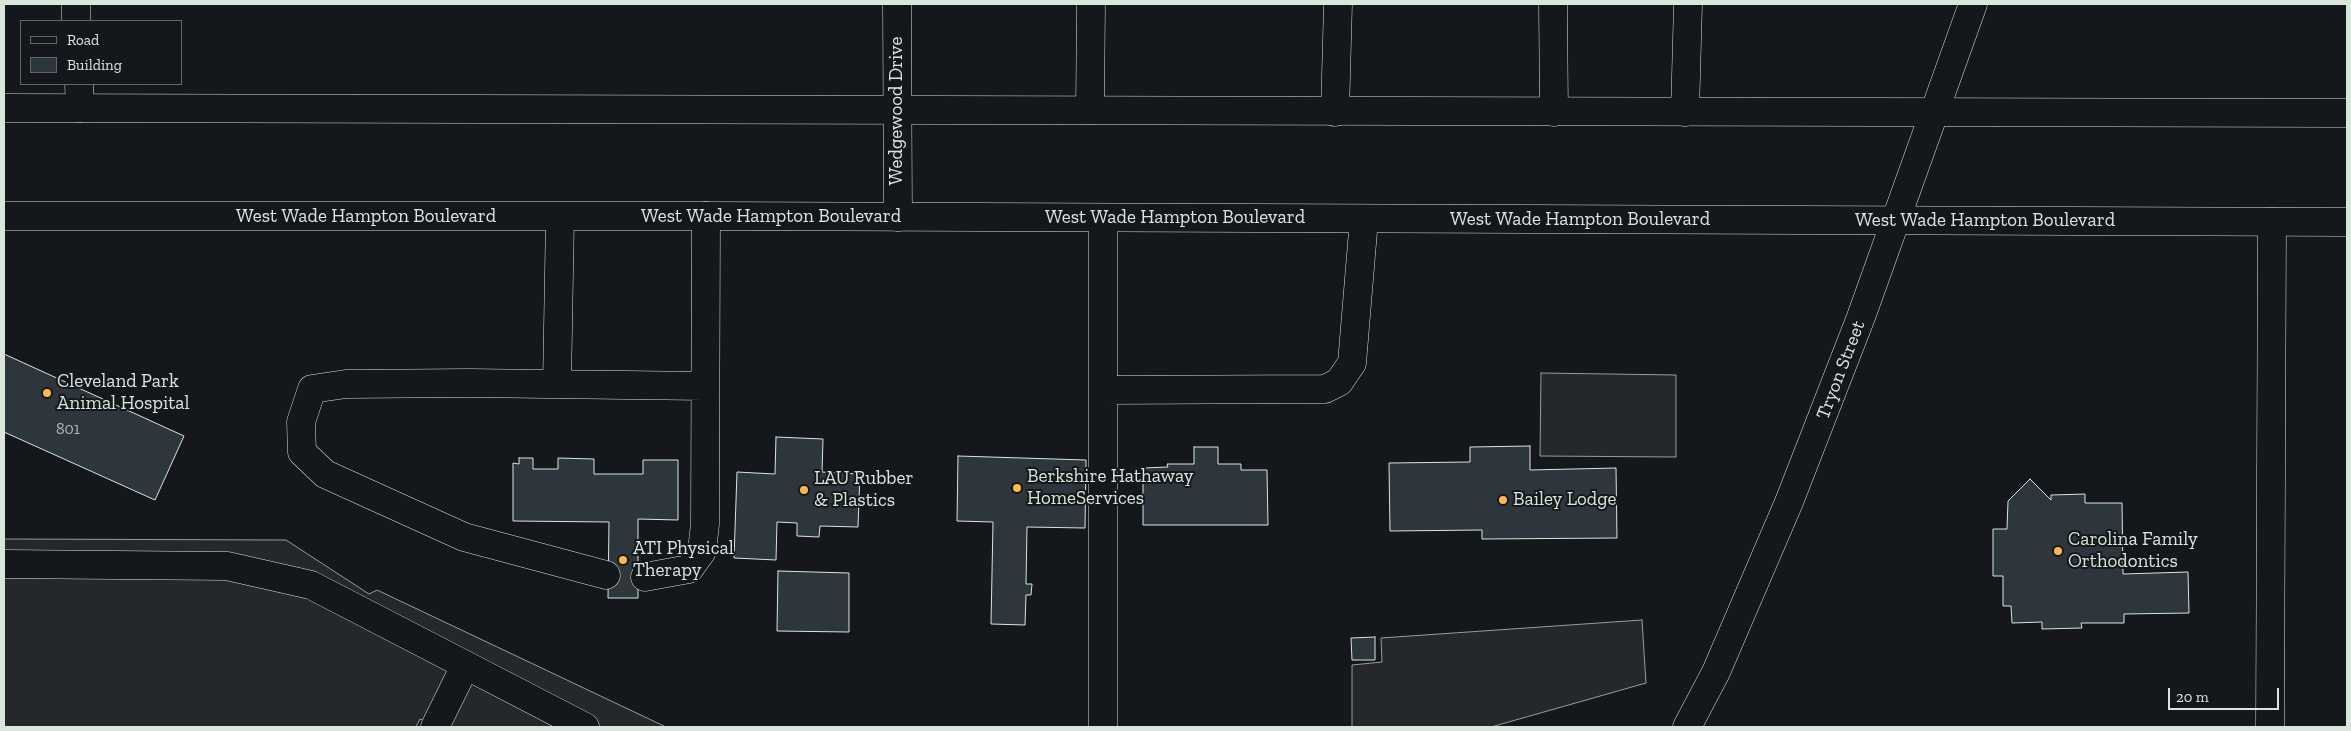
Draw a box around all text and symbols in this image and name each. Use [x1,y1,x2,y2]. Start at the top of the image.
legend [20,20,182,85]
text: Road [67,31,99,49]
street label: Wedgewood Drive [886,37,908,185]
text: Building [67,56,122,74]
street label: West Wade Hampton Boulevard [236,206,496,228]
street label: West Wade Hampton Boulevard [641,206,901,228]
street label: West Wade Hampton Boulevard [1045,207,1305,229]
street label: West Wade Hampton Boulevard [1450,209,1710,231]
street label: West Wade Hampton Boulevard [1855,210,2115,232]
street label: Tryon Street [1812,317,1870,423]
place label: Cleveland Park Animal Hospital [57,371,189,415]
marker: Cleveland Park Animal Hospital [41,387,53,399]
house number: 801 [56,419,80,439]
place label: Berkshire Hathaway HomeServices [1027,466,1194,510]
place label: LAU Rubber & Plastics [814,468,913,512]
marker: Berkshire Hathaway HomeServices [1011,482,1023,494]
marker: LAU Rubber & Plastics [798,484,810,496]
place label: Bailey Lodge [1513,489,1617,511]
marker: Bailey Lodge [1497,494,1509,506]
place label: Carolina Family Orthodontics [2068,529,2198,573]
place label: ATI Physical Therapy [633,538,734,582]
marker: Carolina Family Orthodontics [2052,545,2064,557]
marker: ATI Physical Therapy [617,554,629,566]
scale bar [2171,678,2282,710]
text: 20 m [2176,688,2209,706]

